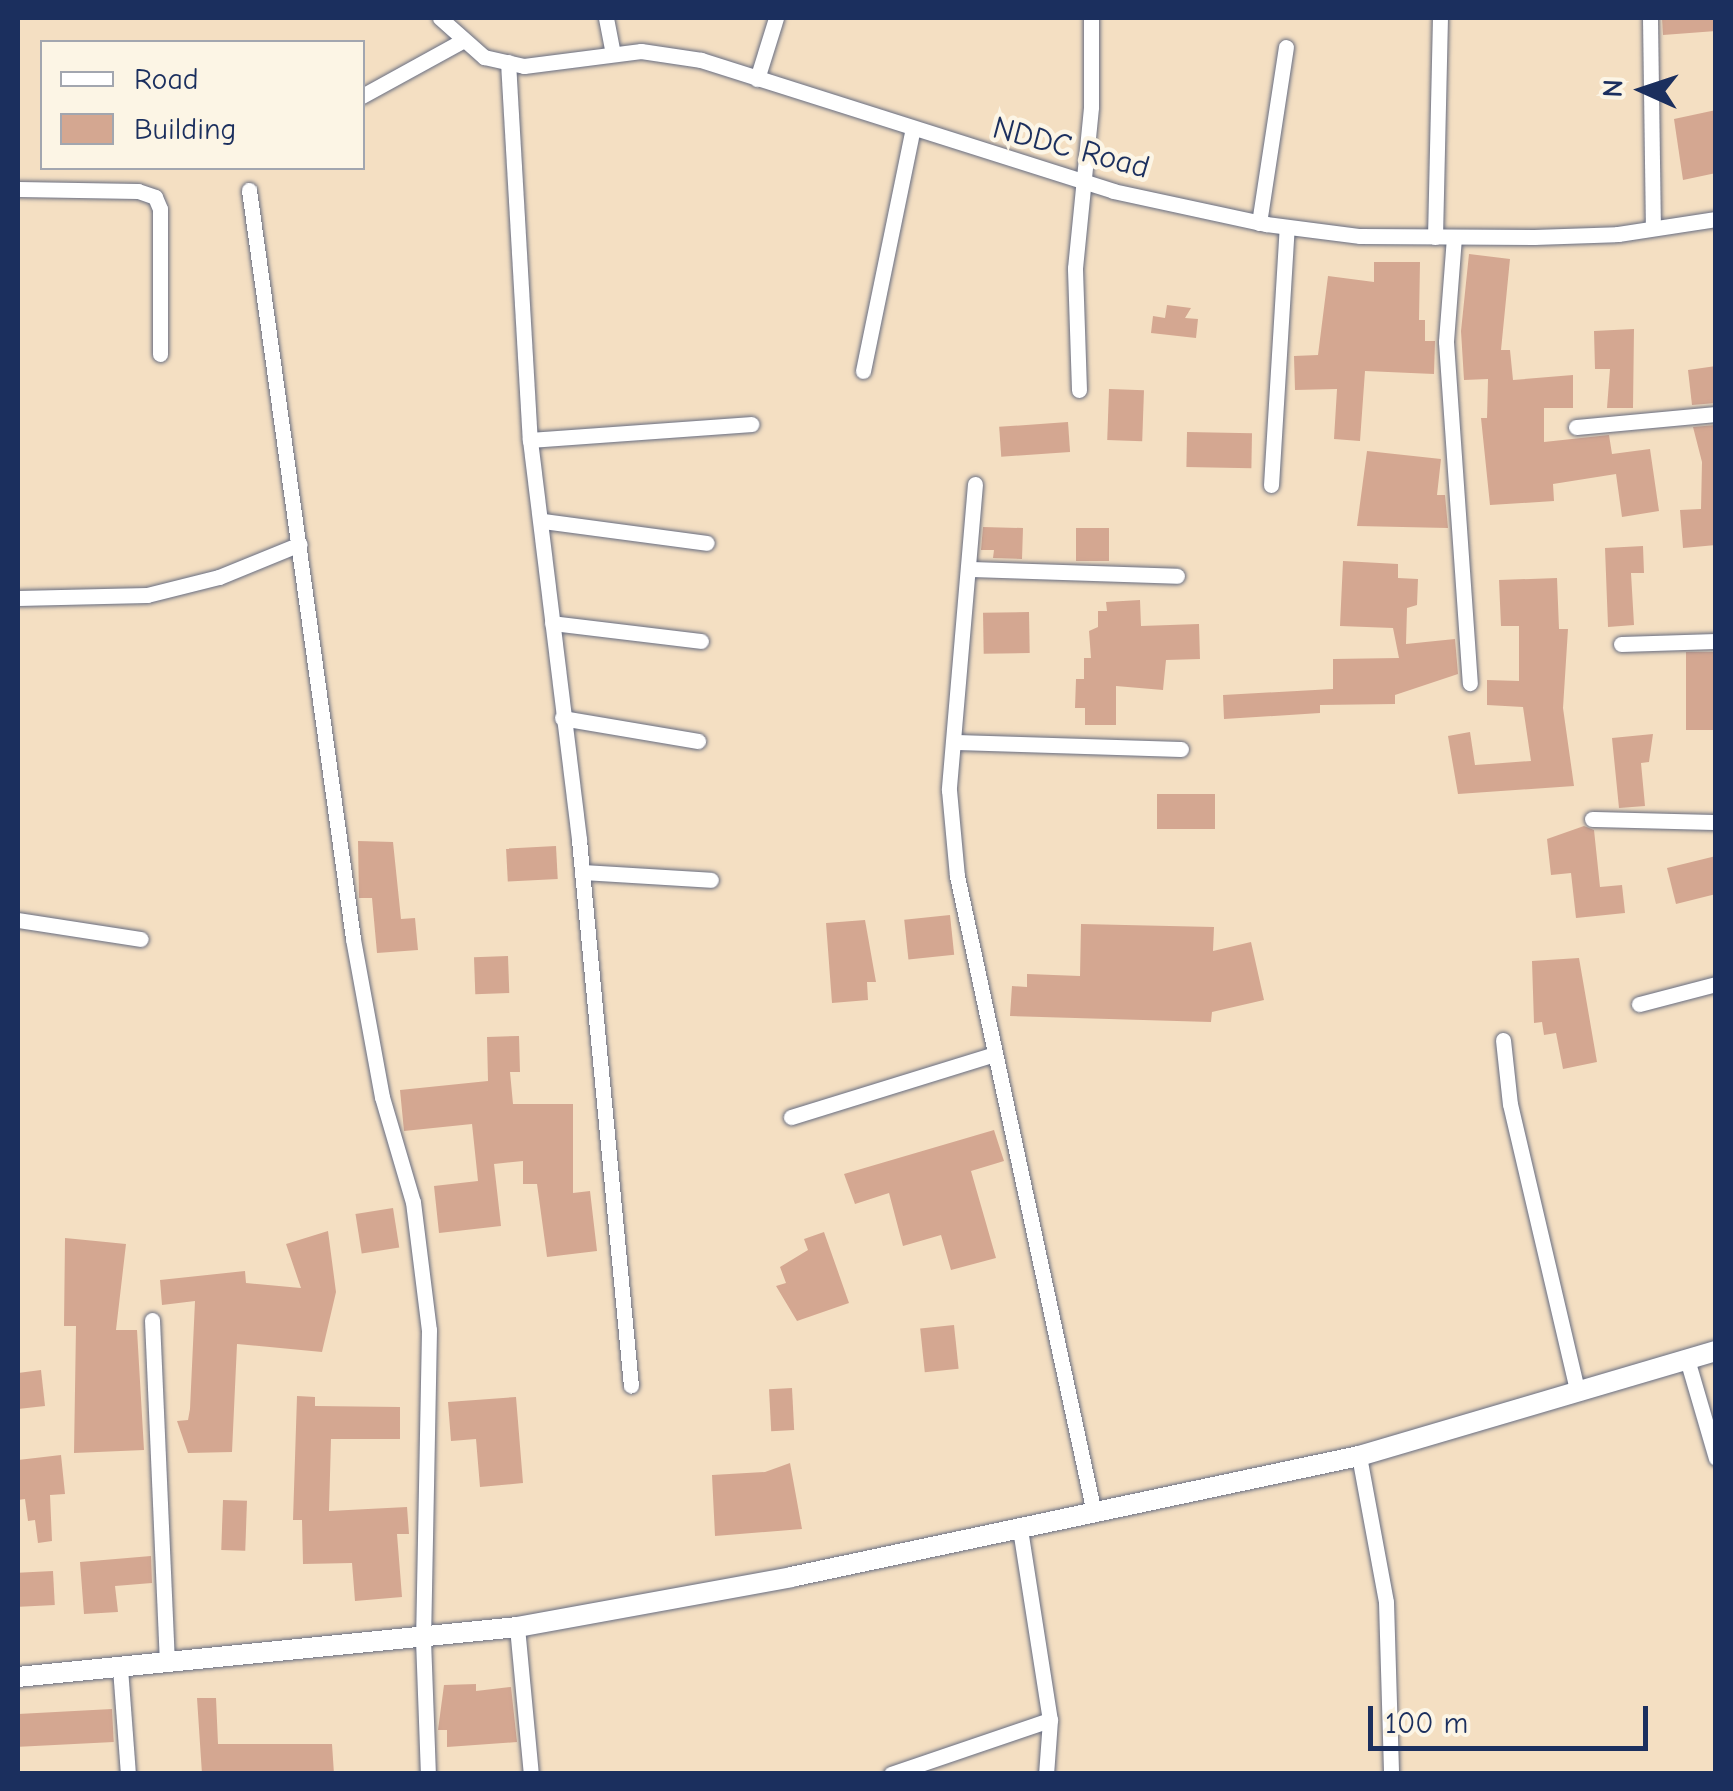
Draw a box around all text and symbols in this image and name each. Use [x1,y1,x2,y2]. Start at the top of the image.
legend [40,40,365,170]
north arrow [1593,40,1693,140]
text: Road [134,62,199,97]
text: N [1597,78,1629,98]
street label: NDDC Road [988,109,1154,187]
text: Building [134,112,237,147]
scale bar [1373,1686,1653,1748]
text: 100 m [1385,1706,1468,1741]

